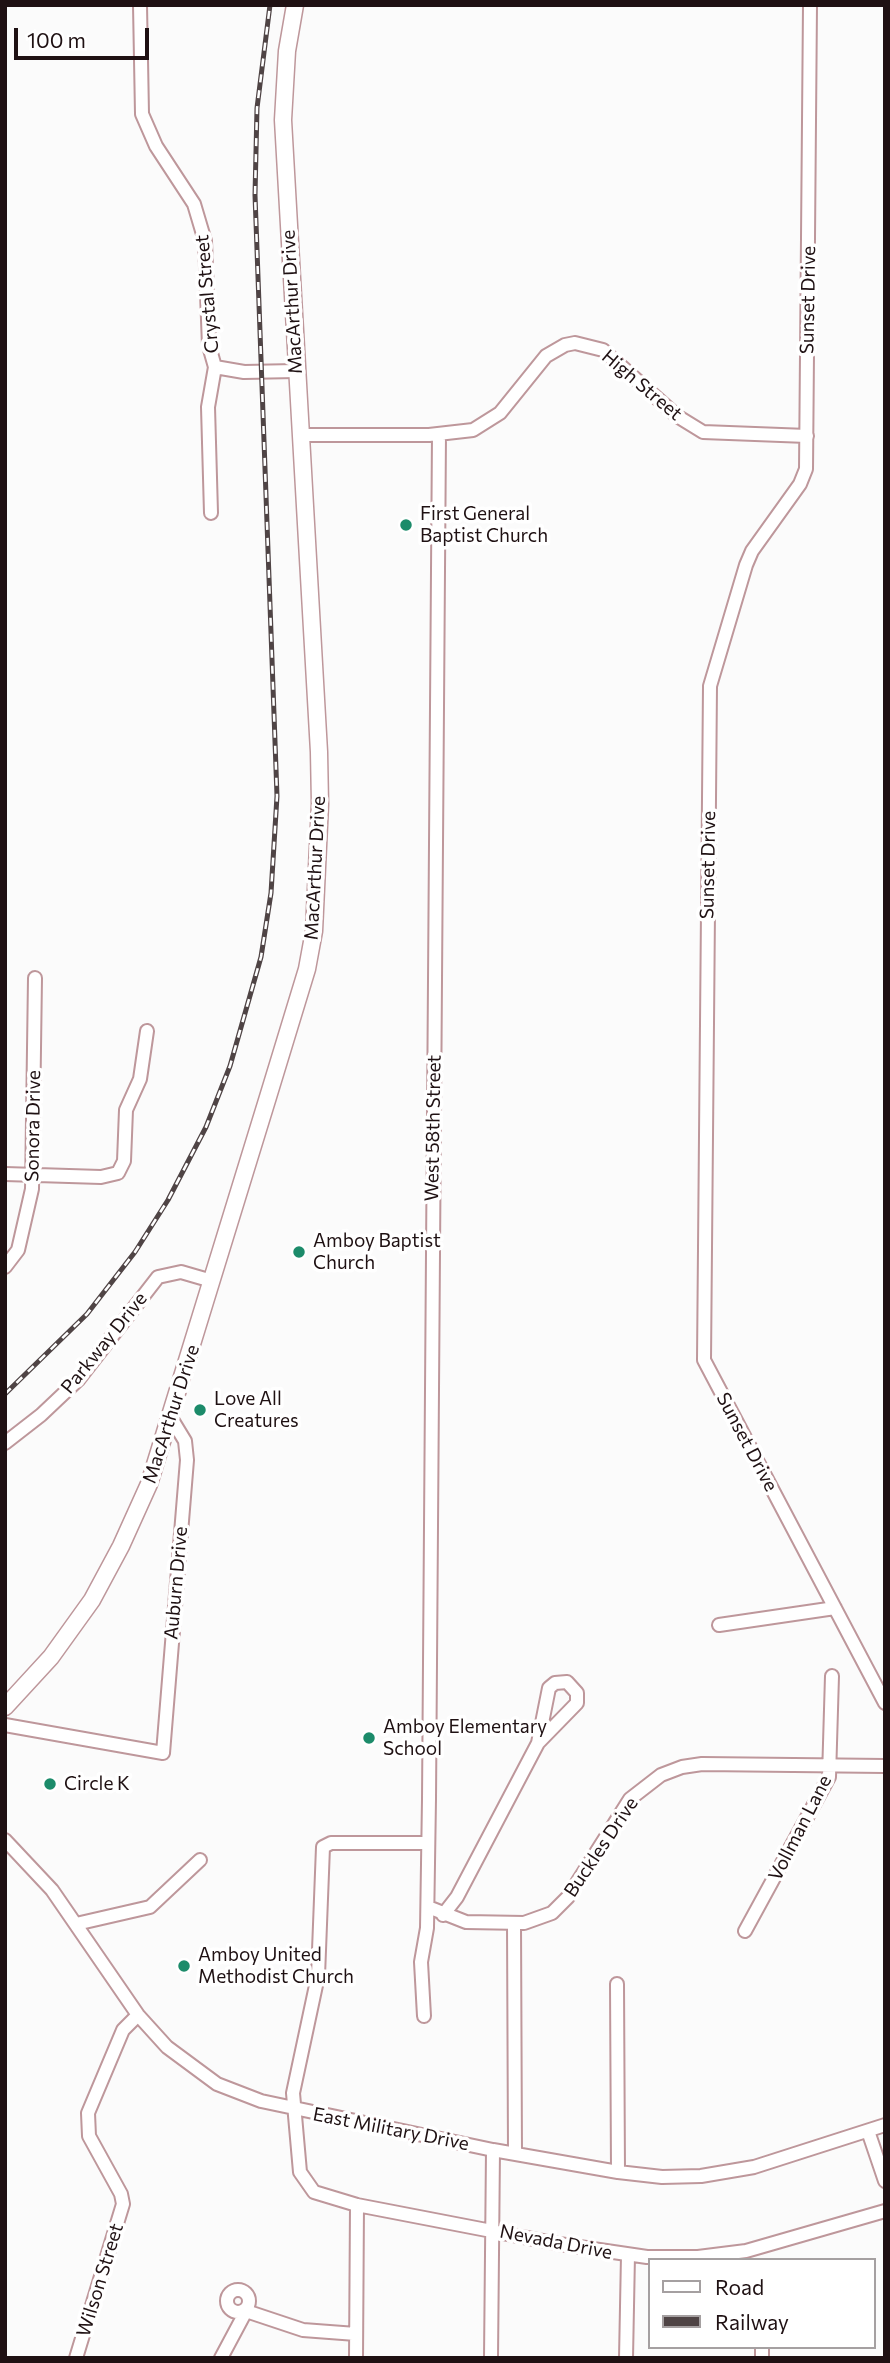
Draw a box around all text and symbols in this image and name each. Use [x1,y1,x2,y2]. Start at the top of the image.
scale bar [18,14,152,58]
text: 100 m [27,27,86,52]
street label: MacArthur Drive [277,229,307,375]
street label: Crystal Street [190,234,224,354]
street label: Sunset Drive [796,246,820,354]
street label: High Street [597,345,687,425]
place label: First General Baptist Church [420,503,548,547]
marker: First General Baptist Church [398,517,414,533]
street label: MacArthur Drive [300,795,330,941]
street label: Sunset Drive [696,811,720,919]
street label: West 58th Street [420,1055,446,1201]
street label: Sonora Drive [21,1070,45,1182]
place label: Amboy Baptist Church [313,1230,441,1274]
marker: Amboy Baptist Church [291,1244,307,1260]
street label: Parkway Drive [56,1288,152,1398]
street label: MacArthur Drive [138,1342,204,1486]
place label: Love All Creatures [214,1388,299,1432]
street label: Sunset Drive [711,1389,783,1495]
marker: Love All Creatures [192,1402,208,1418]
street label: Auburn Drive [160,1526,192,1640]
place label: Amboy Elementary School [383,1716,547,1760]
marker: Amboy Elementary School [361,1730,377,1746]
street label: Vollman Lane [764,1771,836,1885]
place label: Circle K [64,1773,130,1795]
marker: Circle K [42,1776,58,1792]
street label: Buckles Drive [559,1793,643,1901]
place label: Amboy United Methodist Church [198,1944,354,1988]
marker: Amboy United Methodist Church [176,1958,192,1974]
street label: East Military Drive [311,2103,471,2155]
street label: Nevada Drive [498,2220,614,2264]
street label: Wilson Street [72,2221,128,2339]
legend [648,2258,876,2349]
text: Road [715,2274,764,2299]
text: Railway [715,2309,789,2334]

